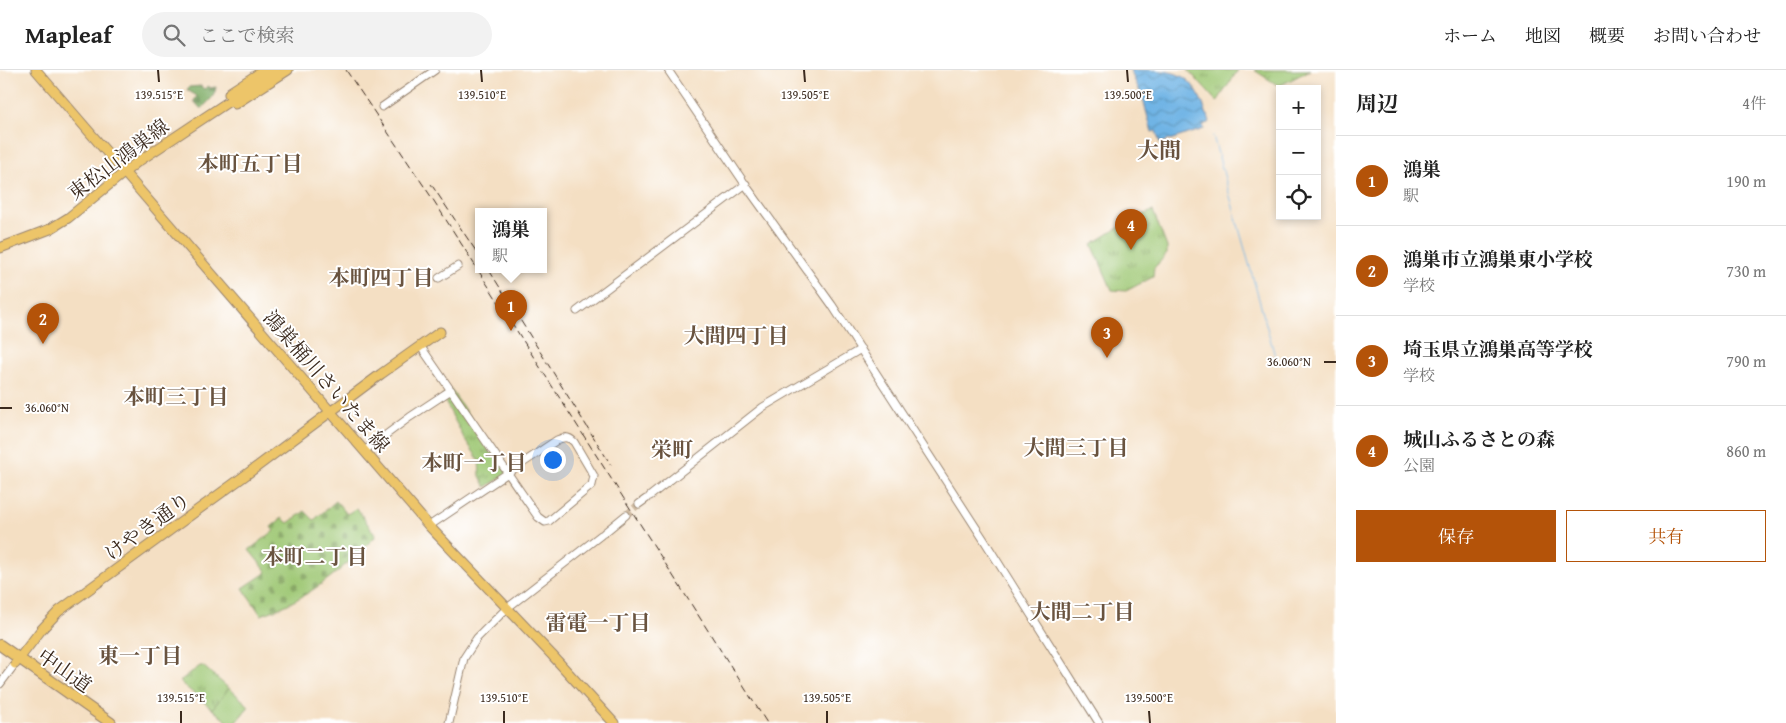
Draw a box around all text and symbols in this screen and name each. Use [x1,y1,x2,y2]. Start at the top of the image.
search box [142,12,492,57]
text: Mapleaf [25,17,112,52]
icon: search [160,21,188,49]
text: ここで検索 [200,21,295,49]
text: ホーム [1443,22,1497,49]
text: 地図 [1525,22,1561,49]
text: 概要 [1589,22,1625,49]
text: お問い合わせ [1653,22,1761,49]
map controls [1276,85,1321,220]
button: + [1276,85,1321,130]
text: 139.515°E [135,86,183,103]
text: 139.510°E [458,86,506,103]
text: 139.505°E [781,86,829,103]
text: 139.500°E [1104,86,1152,103]
text: 周辺 [1356,88,1398,119]
text: 4件 [1742,91,1766,115]
street label: 東松山鴻巣線 [61,111,175,207]
button: − [1276,130,1321,175]
district label: 大間 [1137,134,1181,166]
district label: 本町五丁目 [198,148,303,179]
text: 鴻巣 [1403,155,1441,183]
text: 1 [1368,169,1376,193]
text: 190 m [1726,169,1766,193]
button: locate [1276,175,1321,220]
text: 駅 [1403,183,1419,207]
popup [475,208,547,273]
pin: 4 [1115,209,1147,250]
text: 鴻巣 [492,215,530,243]
text: 駅 [492,243,508,267]
text: 鴻巣市立鴻巣東小学校 [1403,245,1593,273]
text: 2 [1368,259,1376,283]
text: 730 m [1726,259,1766,283]
district label: 本町四丁目 [329,262,434,293]
text: 学校 [1403,273,1435,297]
pin: 1 [495,290,527,331]
pin: 2 [27,303,59,344]
street label: 鴻巣桶川さいたま線 [257,304,397,458]
pin: 3 [1091,317,1123,358]
district label: 大間四丁目 [684,320,789,351]
text: 埼玉県立鴻巣高等学校 [1403,335,1593,363]
text: 3 [1368,349,1376,373]
text: 790 m [1726,349,1766,373]
text: 36.060°N [1267,353,1311,370]
text: 学校 [1403,363,1435,387]
district label: 本町三丁目 [124,381,229,412]
text: 36.060°N [25,399,69,416]
text: 城山ふるさとの森 [1403,425,1555,453]
district label: 大間三丁目 [1024,432,1129,463]
district label: 栄町 [651,434,693,465]
text: 4 [1368,439,1376,463]
text: 860 m [1726,439,1766,463]
district label: 本町一丁目 [422,447,527,478]
your location [540,447,566,473]
text: 公園 [1403,453,1435,477]
street label: けやき通り [98,485,196,567]
button: 保存 [1356,510,1556,562]
button: 共有 [1566,510,1766,562]
district label: 本町二丁目 [263,541,368,572]
district label: 大間二丁目 [1030,596,1135,627]
district label: 雷電一丁目 [546,607,651,638]
district label: 東一丁目 [98,640,182,671]
street label: 中山道 [32,641,98,699]
text: 139.515°E [157,689,205,706]
text: 139.510°E [480,689,528,706]
text: 139.505°E [803,689,851,706]
text: 139.500°E [1125,689,1173,706]

